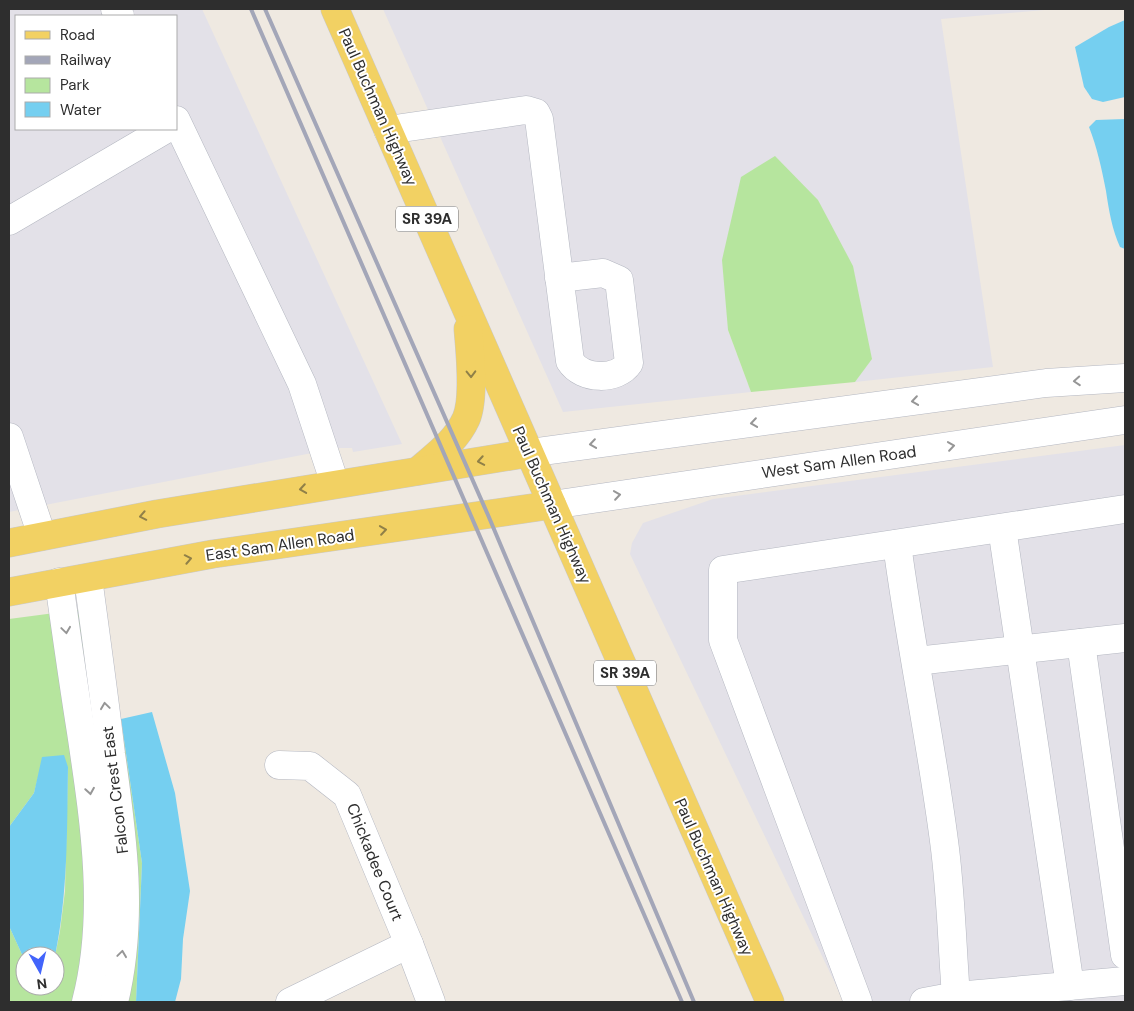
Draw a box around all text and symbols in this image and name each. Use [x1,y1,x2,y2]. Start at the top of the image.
legend [15,15,178,130]
text: Road [60,25,95,45]
street label: Paul Buchman Highway [334,25,422,189]
text: Railway [60,50,112,70]
text: Park [60,75,90,95]
text: Water [60,100,102,120]
road number: SR 39A [396,206,458,232]
one-way arrow [466,370,476,378]
one-way arrow [1072,376,1080,387]
one-way arrow [911,395,919,406]
one-way arrow [750,417,759,427]
street label: Paul Buchman Highway [508,423,596,587]
one-way arrow [589,438,597,449]
street label: West Sam Allen Road [760,441,918,483]
one-way arrow [947,441,956,451]
one-way arrow [477,456,486,466]
one-way arrow [299,483,307,494]
one-way arrow [614,490,622,501]
one-way arrow [139,511,148,521]
street label: East Sam Allen Road [204,524,356,566]
one-way arrow [379,525,387,536]
one-way arrow [183,555,192,565]
one-way arrow [60,627,71,635]
road number: SR 39A [594,660,656,686]
one-way arrow [100,701,111,709]
street label: Falcon Crest East [97,725,133,855]
one-way arrow [84,787,95,795]
street label: Paul Buchman Highway [670,795,758,959]
street label: Chickadee Court [342,800,408,924]
north arrow [15,946,65,996]
one-way arrow [116,950,127,958]
text: N [35,974,48,993]

